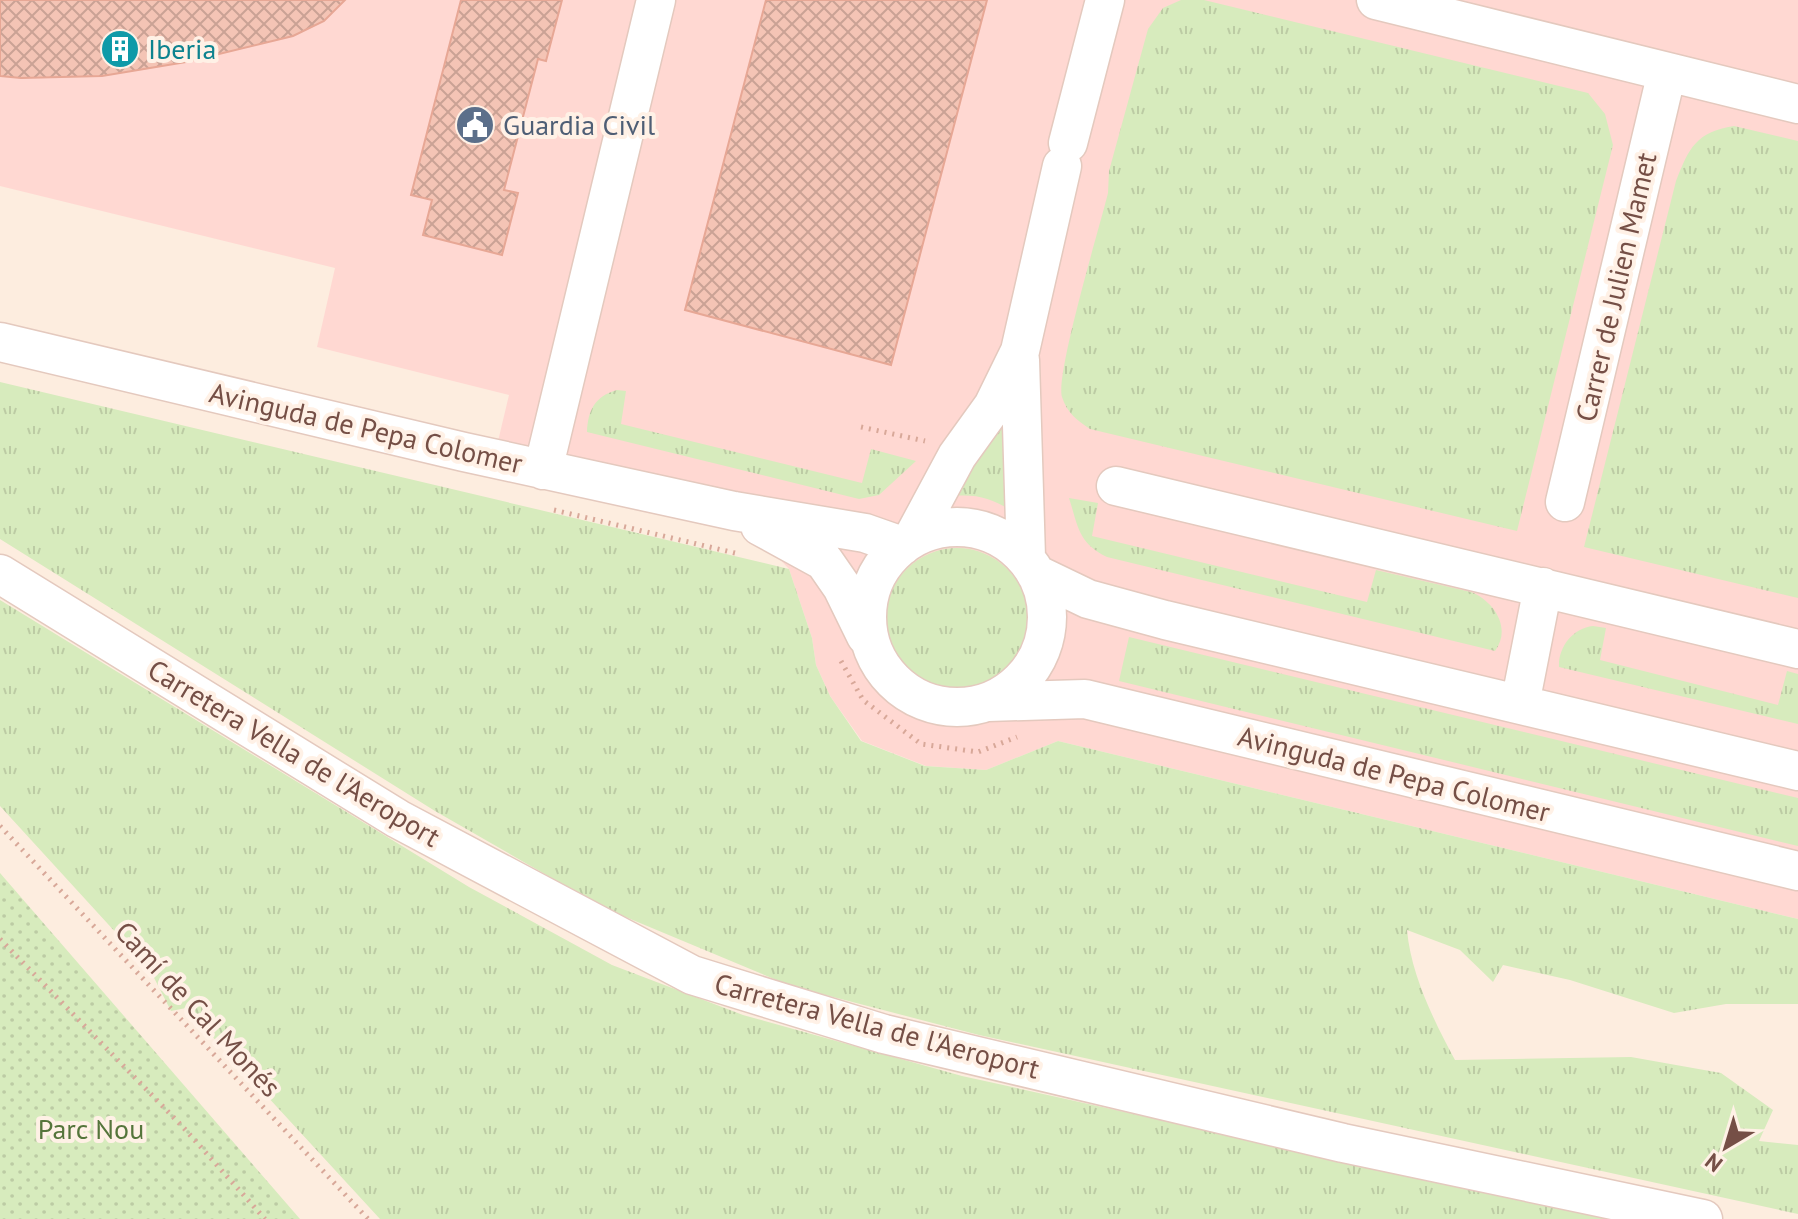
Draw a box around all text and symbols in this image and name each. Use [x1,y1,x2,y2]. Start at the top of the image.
building icon: Iberia [99,28,141,70]
place label: Iberia [148,30,216,67]
public building icon: Guardia Civil [454,104,496,146]
place label: Guardia Civil [503,106,655,143]
street label: Carrer de Julien Mamet [1567,148,1665,425]
street label: Avinguda de Pepa Colomer [206,373,527,482]
street label: Carretera Vella de l'Aeroport [141,651,448,855]
street label: Avinguda de Pepa Colomer [1234,717,1554,830]
street label: Camí de Cal Monés [107,913,289,1104]
street label: Carretera Vella de l'Aeroport [711,964,1044,1087]
north arrow [1686,1107,1766,1187]
park label: Parc Nou [38,1110,144,1147]
text: N [1699,1147,1728,1178]

